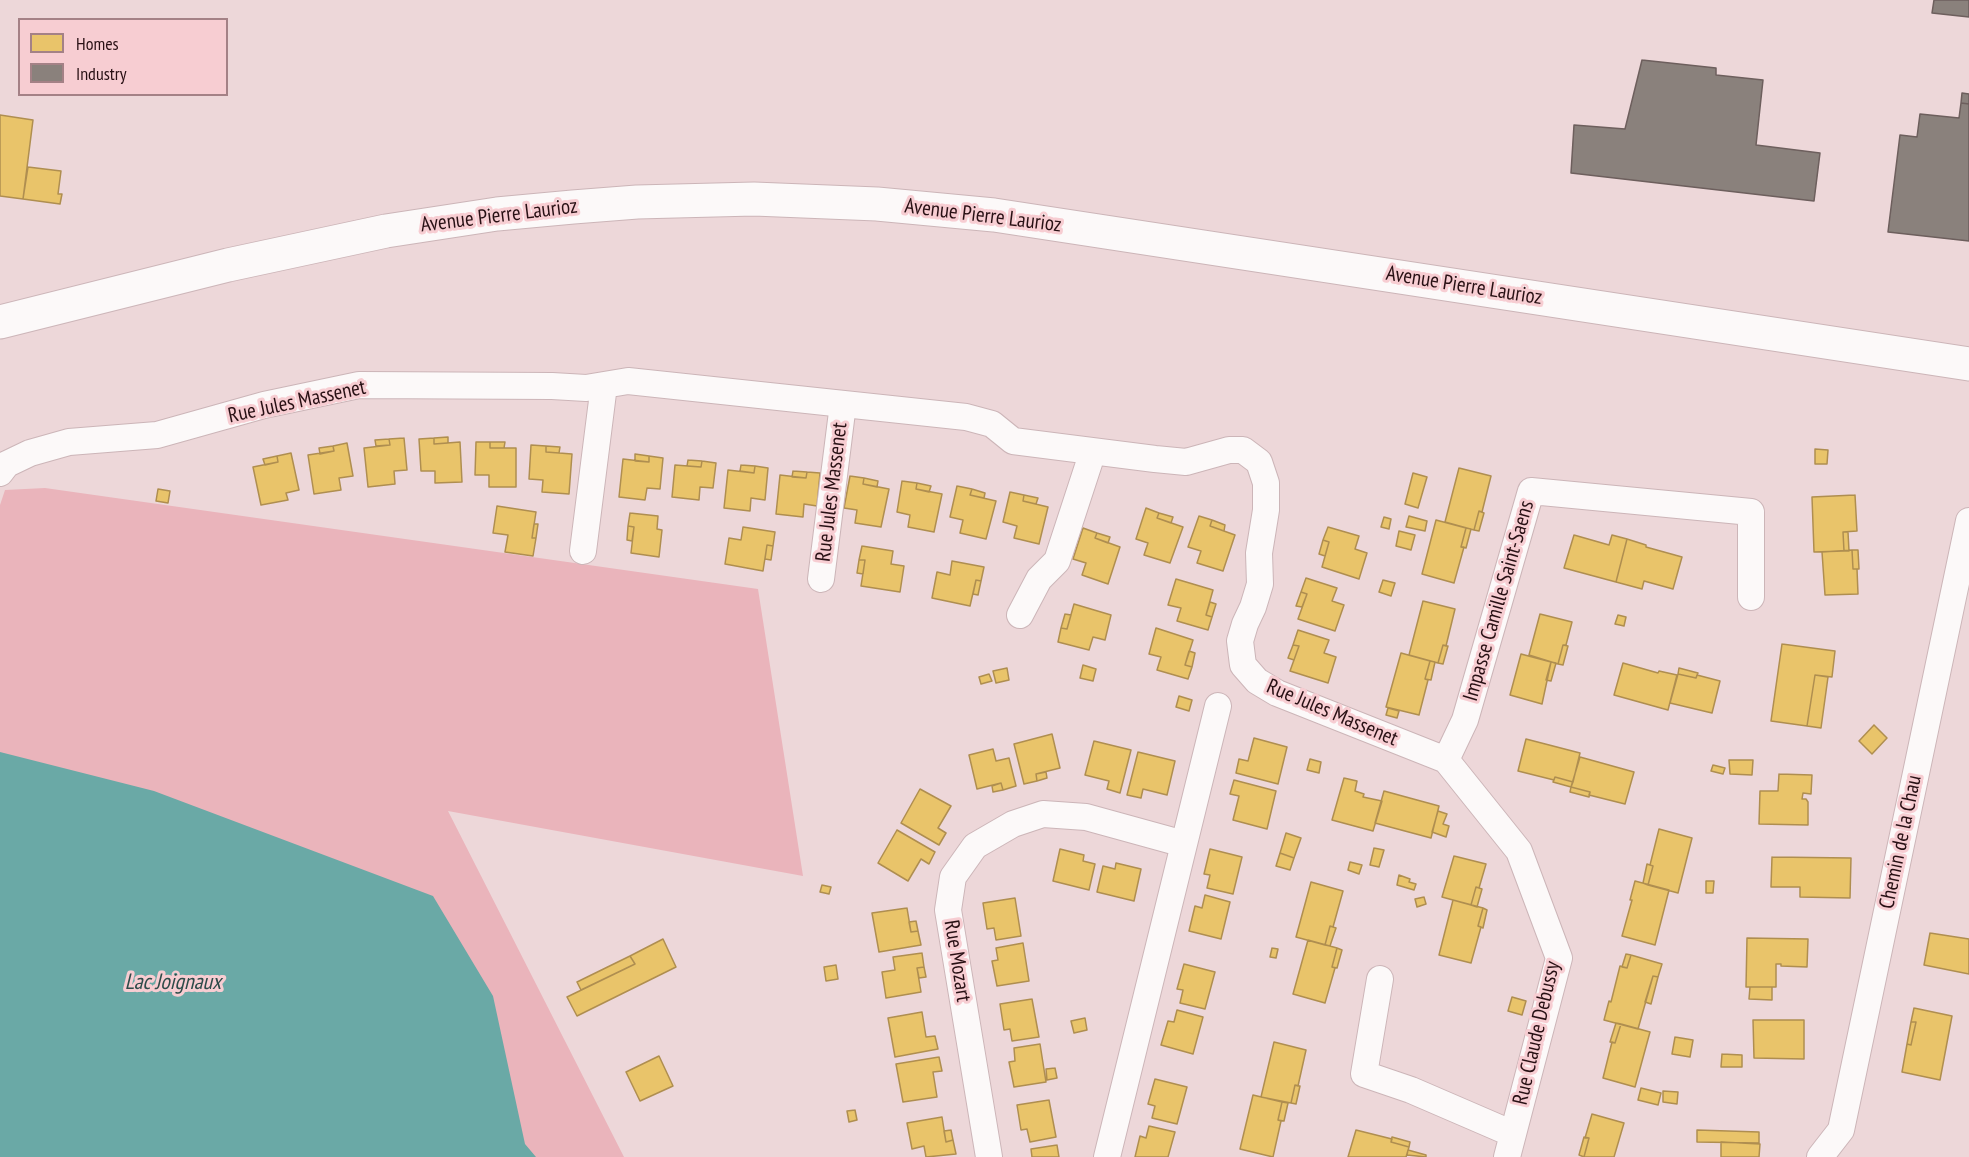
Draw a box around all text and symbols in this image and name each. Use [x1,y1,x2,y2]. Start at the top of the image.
legend [18,18,228,96]
text: Homes [76,32,119,55]
text: Industry [76,62,126,85]
street label: Avenue Pierre Laurioz [419,194,579,238]
street label: Avenue Pierre Laurioz [903,194,1063,238]
street label: Avenue Pierre Laurioz [1384,261,1544,311]
street label: Rue Jules Massenet [226,375,368,429]
street label: Rue Jules Massenet [811,421,853,563]
street label: Impasse Camille Saint-Saens [1458,498,1540,704]
street label: Rue Jules Massenet [1263,674,1401,752]
street label: Chemin de la Chau [1875,773,1927,911]
street label: Rue Mozart [938,918,976,1004]
street label: Rue Claude Debussy [1508,959,1566,1107]
water label: Lac Joignaux [125,970,221,996]

